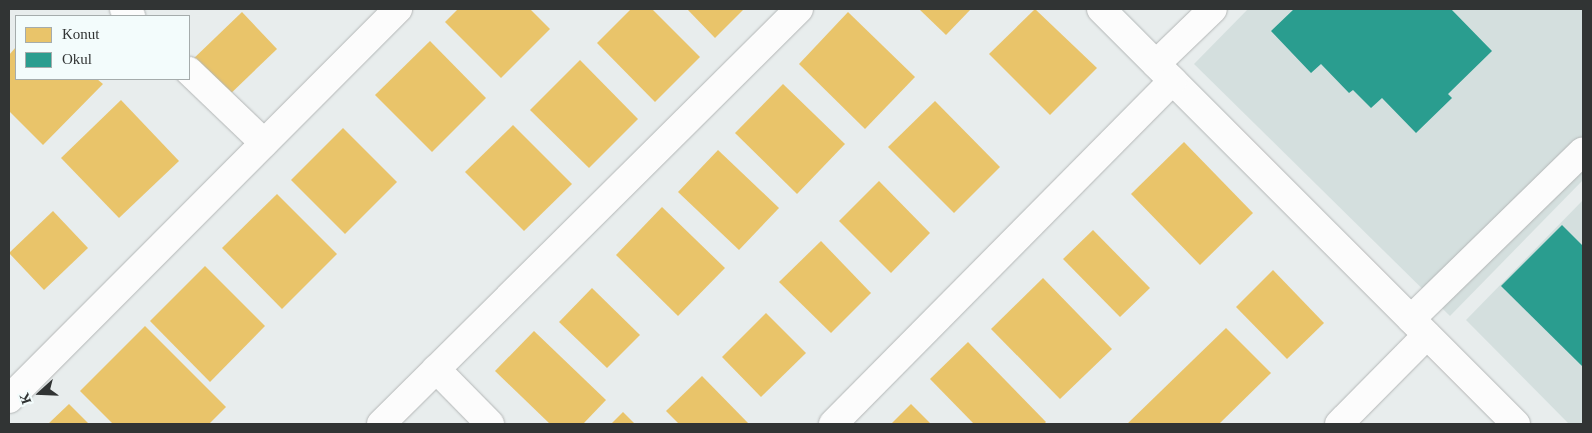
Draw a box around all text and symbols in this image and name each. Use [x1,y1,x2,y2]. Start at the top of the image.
legend [15,15,190,80]
text: Konut [62,26,100,42]
text: Okul [62,51,92,67]
north arrow [15,368,65,418]
text: K [17,391,34,406]

